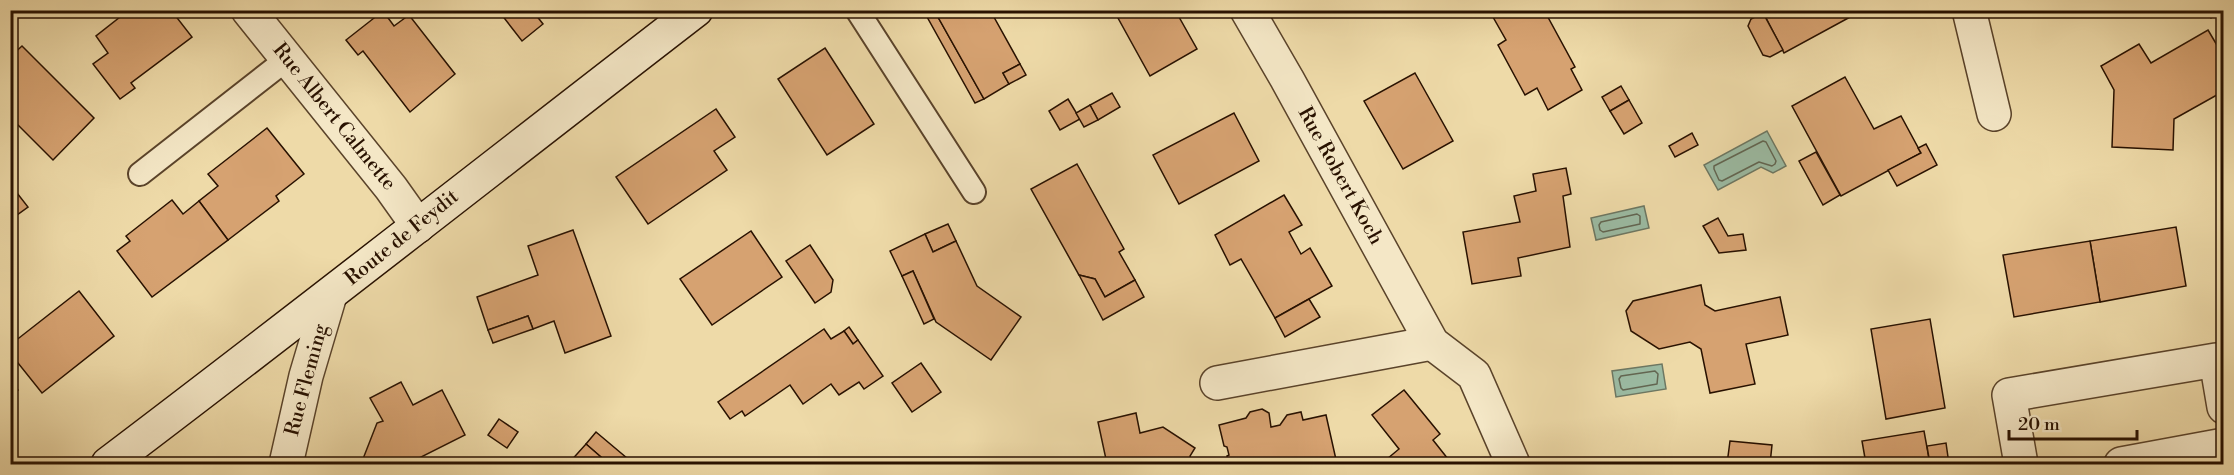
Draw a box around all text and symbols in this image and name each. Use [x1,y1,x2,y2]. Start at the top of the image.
street label: Rue Albert Calmette [267,38,401,196]
street label: Rue Robert Koch [1292,103,1388,249]
street label: Route de Feydit [340,185,464,291]
street label: Rue Fleming [280,321,334,439]
scale bar [2009,403,2136,441]
text: 20 m [2018,413,2060,436]

